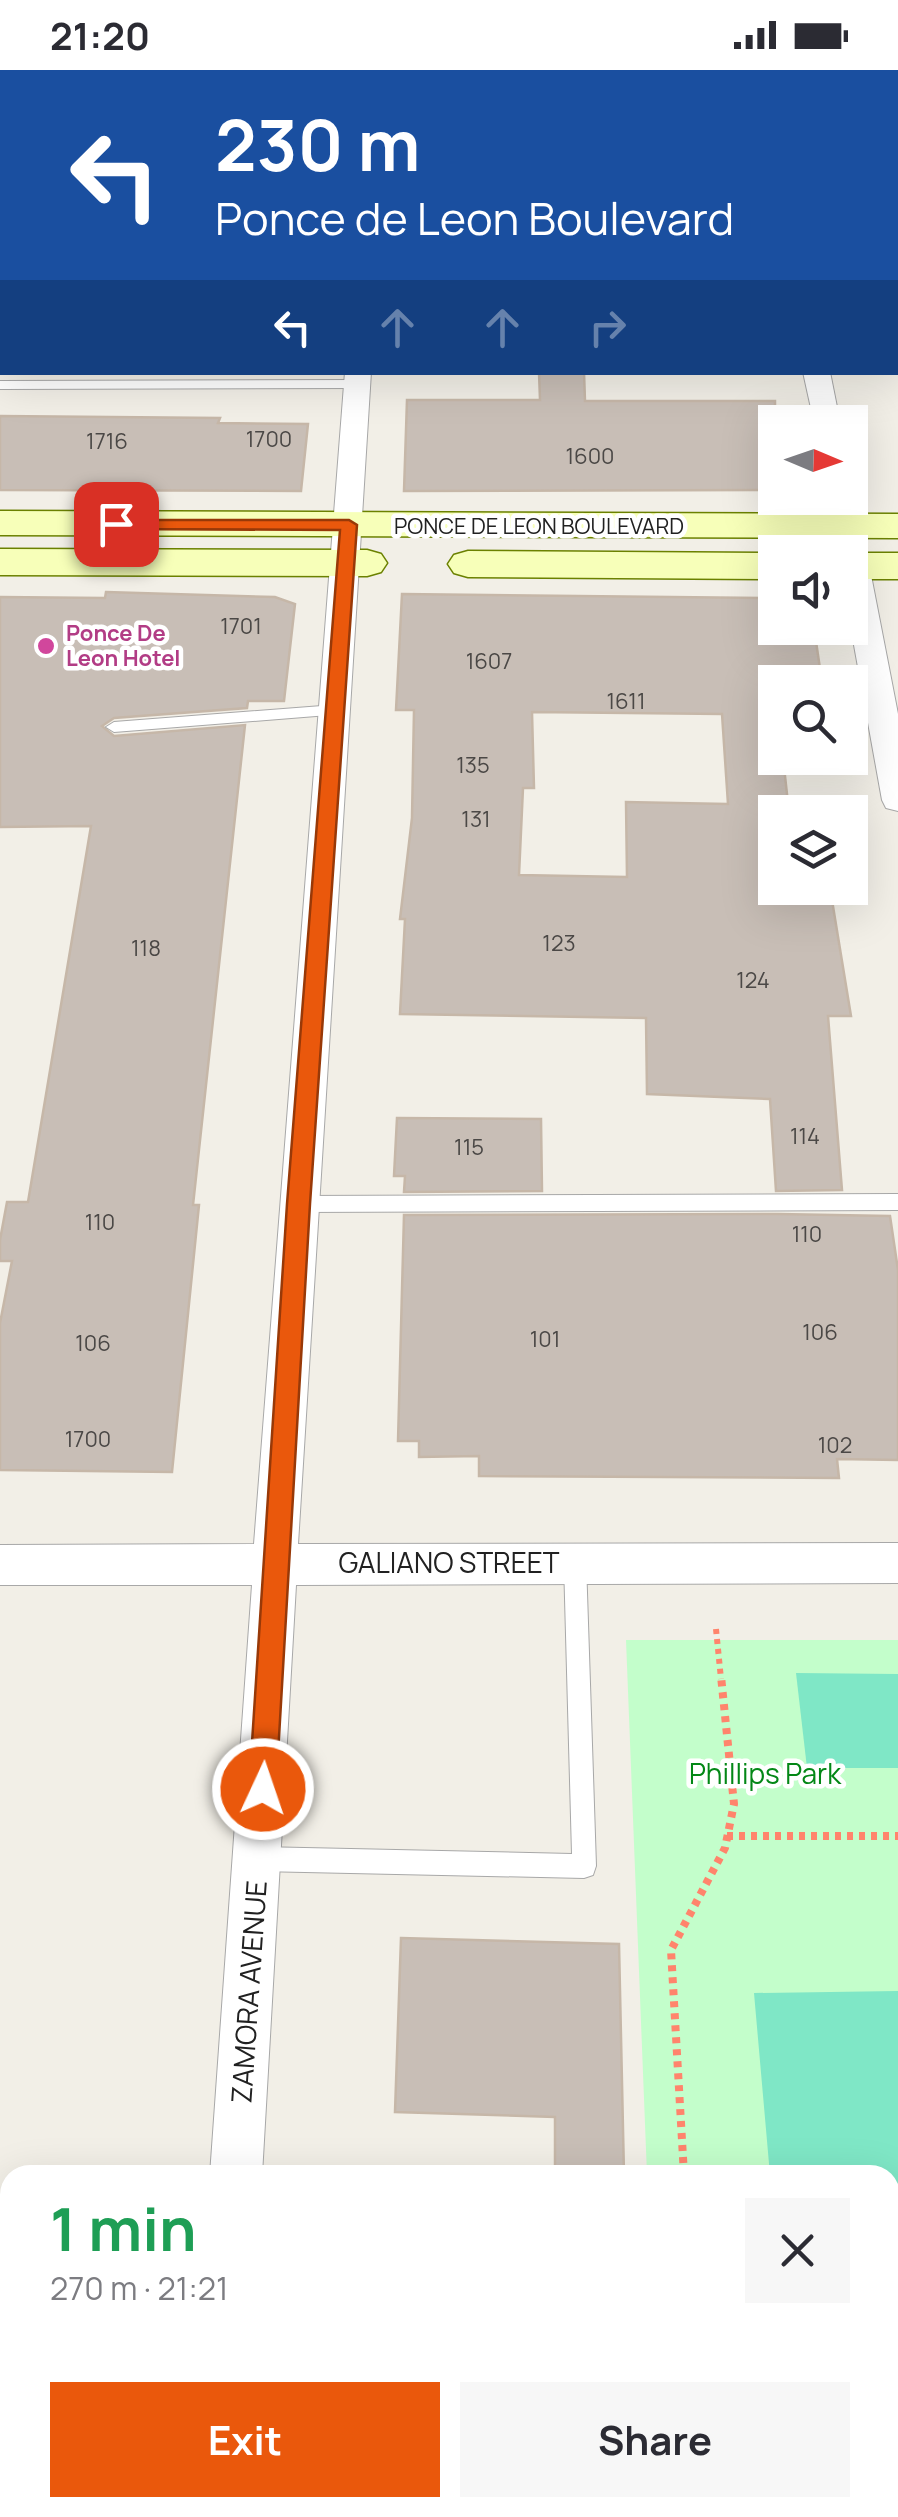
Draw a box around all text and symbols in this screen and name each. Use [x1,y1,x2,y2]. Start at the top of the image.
text: 21:20 [50,9,150,61]
text: 230 m [215,96,420,192]
icon: left [50,110,180,240]
text: Ponce de Leon Boulevard [215,187,734,249]
icon: left [265,300,320,355]
icon: ahead [370,300,425,355]
icon: ahead [475,300,530,355]
icon: right [580,300,635,355]
north arrow [758,405,868,515]
map controls [758,405,868,905]
house number: 1700 [246,424,292,454]
house number: 1716 [86,426,128,456]
house number: 1600 [565,441,615,471]
pin [74,482,159,567]
icon: arrive [89,497,144,552]
street label: PONCE DE LEON BOULEVARD [394,511,684,541]
button: sound [758,535,868,645]
house number: 1701 [220,611,262,641]
place label: Ponce De Leon Hotel [66,618,181,673]
marker: Ponce De Leon Hotel [35,635,57,657]
house number: 1607 [466,646,512,676]
button: search [758,665,868,775]
house number: 1611 [606,686,646,716]
house number: 135 [456,750,490,780]
button: layers [758,795,868,905]
house number: 131 [461,804,491,834]
house number: 123 [542,928,576,958]
house number: 118 [131,933,161,963]
house number: 124 [736,965,770,995]
house number: 114 [790,1121,820,1151]
house number: 115 [454,1132,484,1162]
house number: 110 [85,1207,115,1237]
house number: 110 [792,1219,822,1249]
house number: 106 [802,1317,838,1347]
house number: 101 [530,1324,560,1354]
house number: 106 [75,1328,111,1358]
house number: 1700 [65,1424,111,1454]
house number: 102 [818,1430,852,1460]
street label: GALIANO STREET [339,1543,560,1581]
position arrow [211,1737,315,1841]
park label: Phillips Park [689,1754,842,1792]
street label: ZAMORA AVENUE [221,1879,275,2105]
text: 1 min [50,2187,197,2269]
button: close [745,2198,850,2303]
text: 270 m · 21:21 [50,2266,228,2310]
button: Exit [50,2382,440,2497]
button: Share [460,2382,850,2497]

